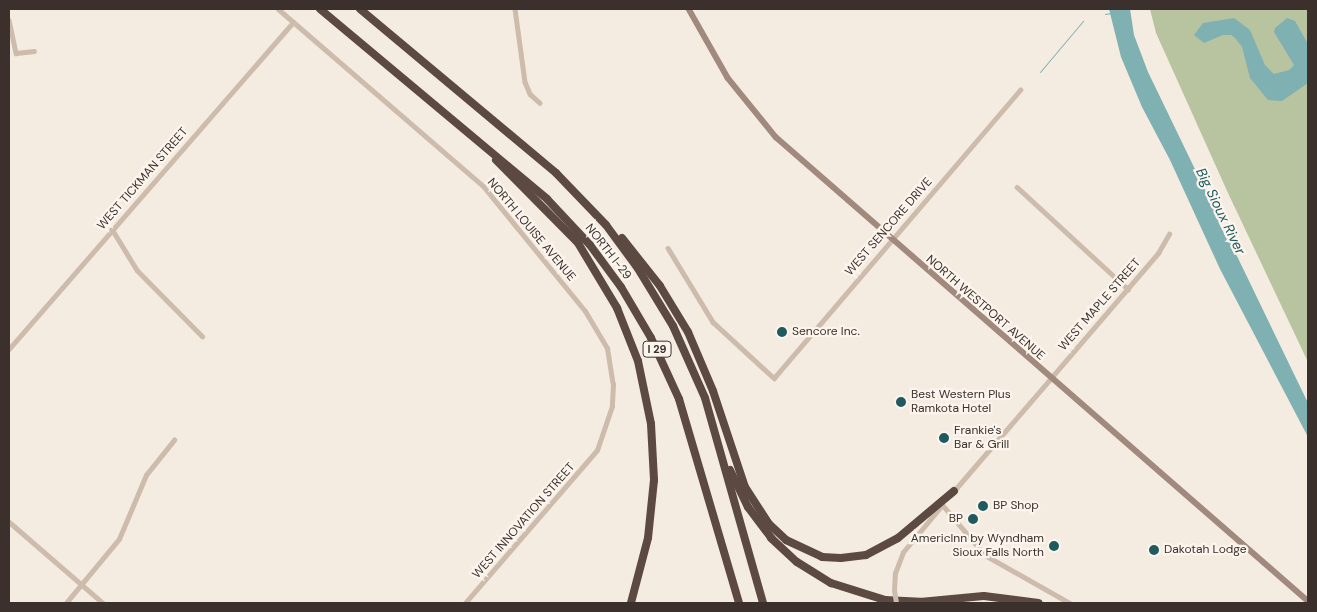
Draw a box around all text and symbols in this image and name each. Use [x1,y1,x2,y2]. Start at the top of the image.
street label: WEST TICKMAN STREET [95,125,191,233]
water label: Big Sioux River [1193,165,1249,257]
street label: WEST SENCORE DRIVE [843,175,935,279]
street label: NORTH LOUISE AVENUE [484,176,578,284]
street label: NORTH I-29 [582,221,634,283]
street label: NORTH WESTPORT AVENUE [923,253,1047,363]
street label: WEST MAPLE STREET [1056,256,1144,354]
place label: Sencore Inc. [792,325,860,339]
marker: Sencore Inc. [776,326,788,338]
road number: I 29 [642,340,672,358]
place label: Best Western Plus Ramkota Hotel [911,388,1011,416]
marker: Best Western Plus Ramkota Hotel [895,396,907,408]
place label: Frankie's Bar & Grill [954,424,1009,452]
marker: Frankie's Bar & Grill [938,432,950,444]
street label: WEST INNOVATION STREET [470,460,578,582]
place label: BP Shop [993,499,1039,513]
marker: BP Shop [977,500,989,512]
place label: BP [949,512,963,526]
marker: BP [967,513,979,525]
place label: AmericInn by Wyndham Sioux Falls North [911,532,1044,560]
marker: AmericInn by Wyndham Sioux Falls North [1048,540,1060,552]
place label: Dakotah Lodge [1164,543,1247,557]
marker: Dakotah Lodge [1148,544,1160,556]

